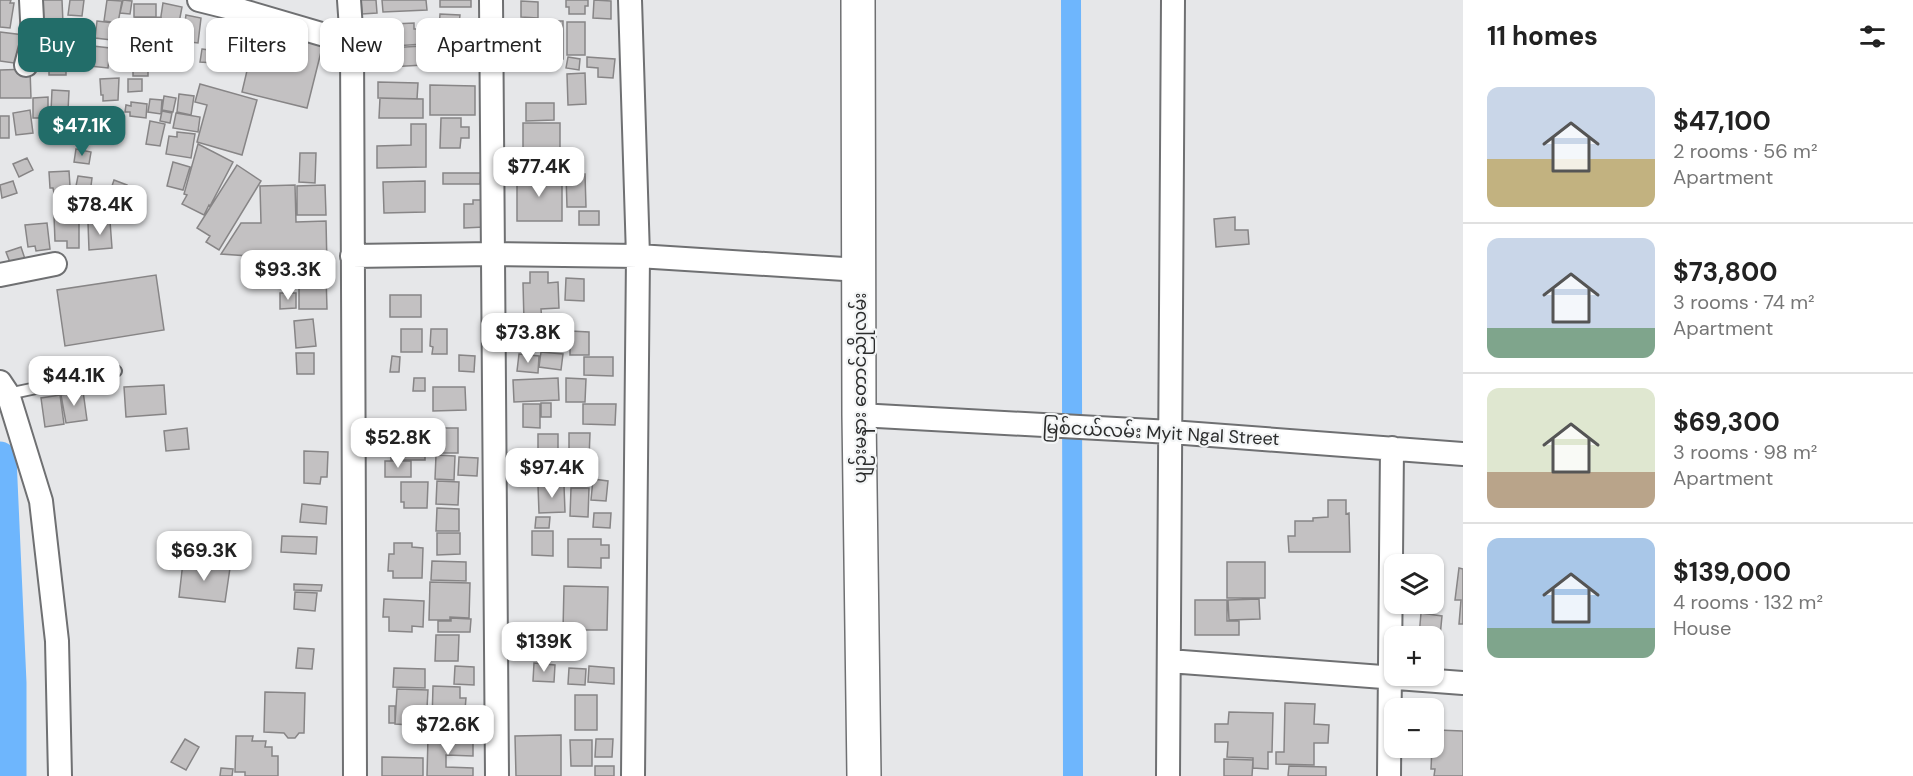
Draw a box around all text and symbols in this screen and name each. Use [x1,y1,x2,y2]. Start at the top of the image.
chip: Buy [18,18,96,72]
chip: Rent [108,18,194,72]
chip: Filters [206,18,308,72]
chip: New [320,18,404,72]
chip: Apartment [416,18,563,72]
text: 11 homes [1487,19,1598,53]
icon: filters [1856,20,1889,53]
text: $47,100 [1673,104,1771,138]
pin: $47.1K [33,106,131,157]
icon: home [1535,111,1607,183]
text: $47.1K [52,112,112,138]
text: 2 rooms · 56 m² [1673,138,1818,164]
pin: $77.4K [490,147,588,198]
text: $77.4K [507,153,571,179]
text: Apartment [1673,164,1773,190]
pin: $78.4K [51,185,149,236]
text: $78.4K [67,191,133,217]
pin: $93.3K [239,250,337,301]
text: $73,800 [1673,255,1778,289]
text: $93.3K [255,256,321,282]
icon: home [1535,262,1607,334]
text: 3 rooms · 74 m² [1673,289,1815,315]
street label: ပျဉ်းမနား တောင်ညိုလမ်း [846,292,875,484]
pin: $73.8K [479,313,577,364]
text: Apartment [1673,315,1773,341]
text: $73.8K [495,319,561,345]
pin: $44.1K [25,356,123,407]
text: $44.1K [43,362,105,388]
text: $69,300 [1673,405,1780,439]
icon: home [1535,412,1607,484]
street label: မြစ်ငယ်လမ်း Myit Ngal Street [1042,414,1280,454]
pin: $52.8K [349,418,447,469]
text: $52.8K [365,424,431,450]
text: 3 rooms · 98 m² [1673,439,1817,465]
pin: $97.4K [503,448,601,499]
text: $97.4K [519,454,585,480]
text: Apartment [1673,465,1773,491]
pin: $69.3K [155,531,253,582]
text: $69.3K [171,537,237,563]
map controls [1384,554,1444,758]
button: layers [1384,554,1444,614]
text: $139,000 [1673,555,1791,589]
icon: home [1535,562,1607,634]
text: 4 rooms · 132 m² [1673,589,1823,615]
text: House [1673,615,1731,641]
pin: $139K [502,622,586,673]
button: + [1384,626,1444,686]
text: $139K [516,628,572,654]
button: − [1384,698,1444,758]
pin: $72.6K [399,705,497,756]
text: $72.6K [416,711,480,737]

